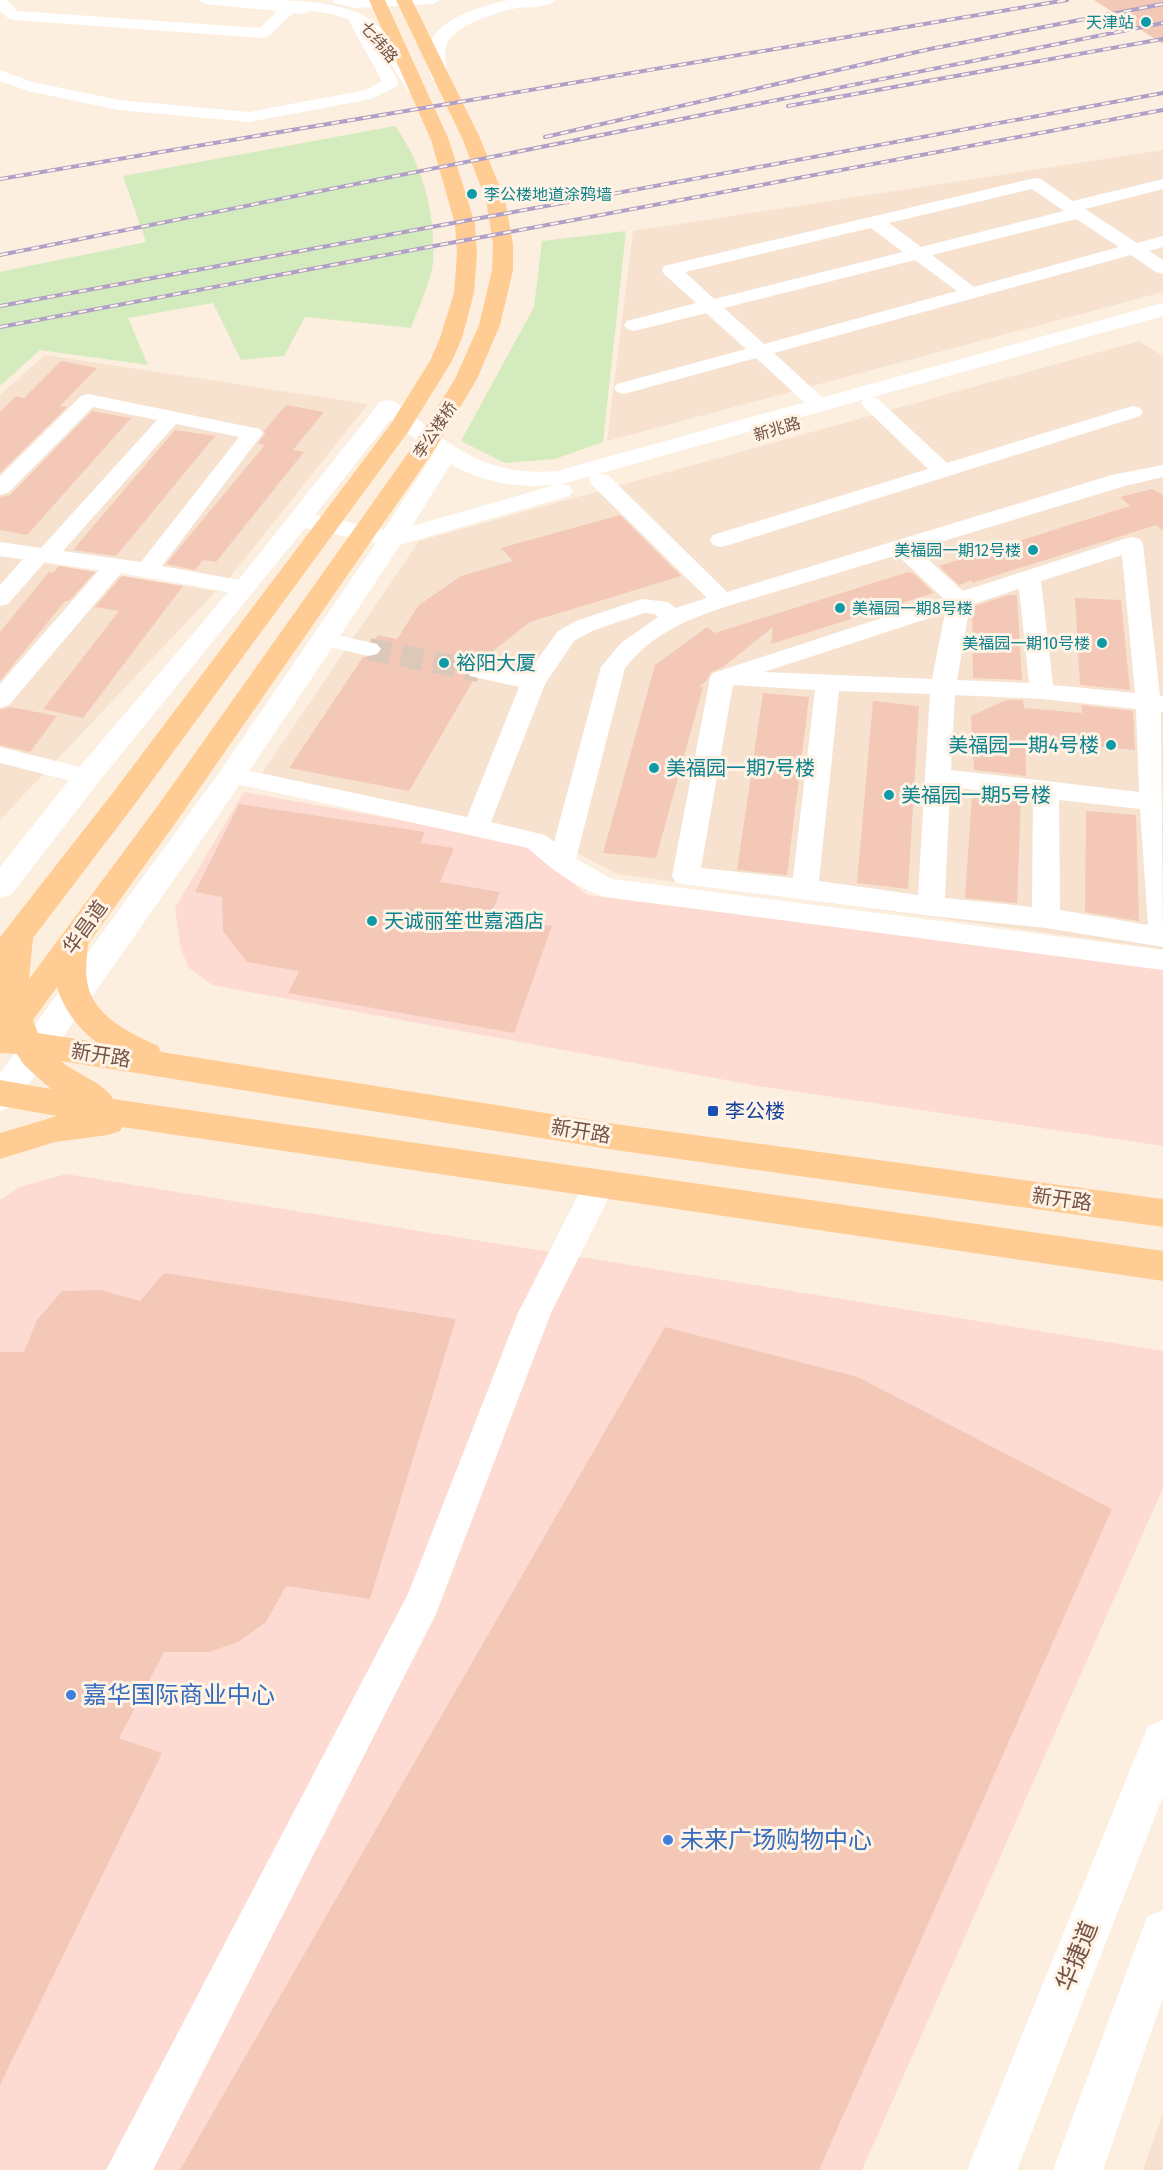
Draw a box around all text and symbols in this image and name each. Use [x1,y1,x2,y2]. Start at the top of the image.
place label: 天津站 [1086,13,1134,32]
marker: 天津站 [1139,15,1153,29]
street label: 七纬路 [356,18,402,66]
place label: 李公楼地道涂鸦墙 [484,185,612,204]
marker: 李公楼地道涂鸦墙 [465,187,479,201]
street label: 李公楼桥 [409,398,461,462]
street label: 新兆路 [751,413,803,445]
place label: 美福园一期12号楼 [894,541,1021,560]
marker: 美福园一期12号楼 [1026,543,1040,557]
place label: 美福园一期8号楼 [852,599,973,618]
marker: 美福园一期8号楼 [833,601,847,615]
place label: 美福园一期10号楼 [962,634,1090,653]
marker: 美福园一期10号楼 [1095,636,1109,650]
place label: 裕阳大厦 [456,651,536,675]
marker: 裕阳大厦 [437,656,451,670]
place label: 美福园一期4号楼 [948,733,1099,757]
marker: 美福园一期4号楼 [1104,738,1118,752]
place label: 美福园一期7号楼 [666,756,815,780]
marker: 美福园一期7号楼 [647,761,661,775]
place label: 美福园一期5号楼 [901,783,1051,807]
marker: 美福园一期5号楼 [882,788,896,802]
street label: 华昌道 [58,896,112,958]
place label: 天诚丽笙世嘉酒店 [384,909,544,933]
marker: 天诚丽笙世嘉酒店 [365,914,379,928]
street label: 新开路 [69,1038,133,1072]
place label: 李公楼 [725,1099,785,1123]
marker: 李公楼 [706,1104,720,1118]
street label: 新开路 [549,1114,613,1148]
street label: 新开路 [1031,1183,1093,1215]
place label: 嘉华国际商业中心 [83,1681,275,1709]
marker: 嘉华国际商业中心 [64,1688,78,1702]
place label: 未来广场购物中心 [680,1826,872,1854]
marker: 未来广场购物中心 [661,1833,675,1847]
street label: 华捷道 [1051,1917,1103,1995]

